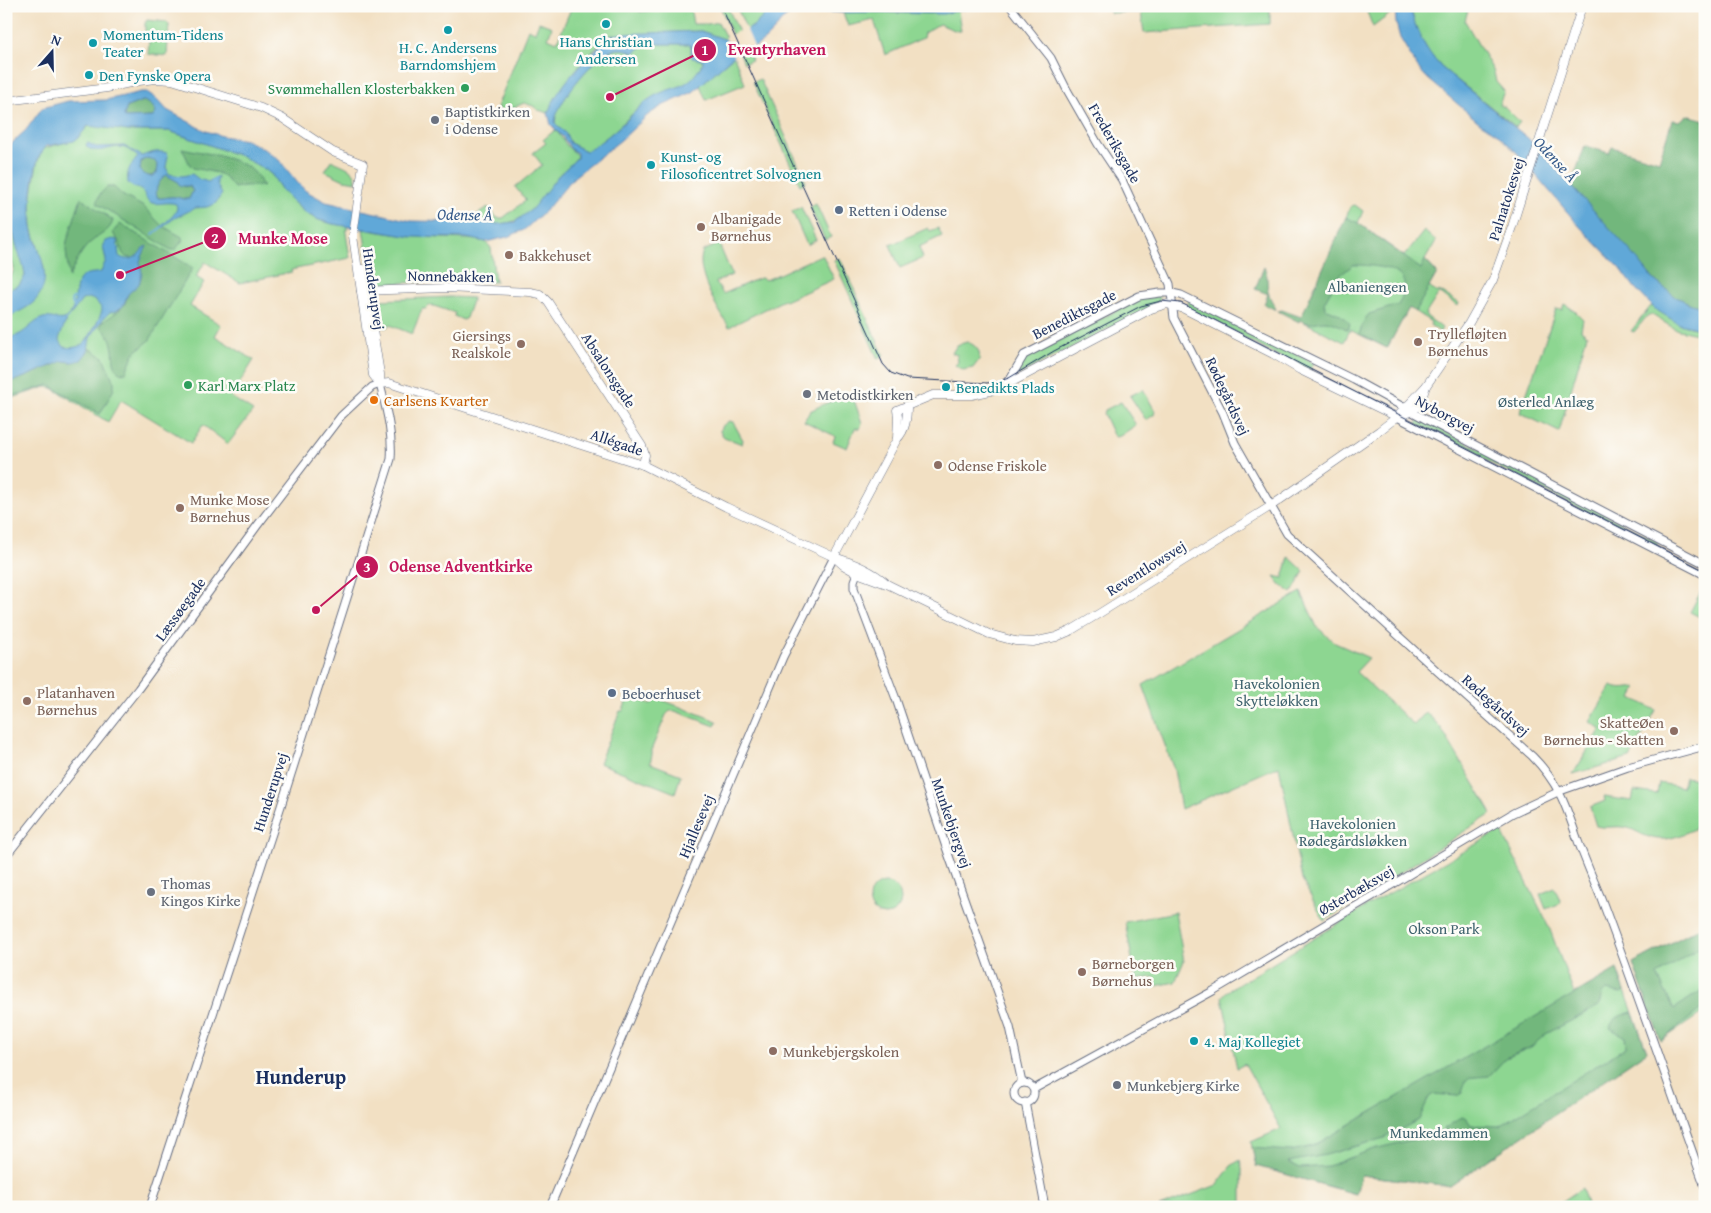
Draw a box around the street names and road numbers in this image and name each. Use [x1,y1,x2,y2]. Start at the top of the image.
street label: Frederiksgade [1084,99,1146,187]
street label: Palnatokesvej [1483,155,1529,243]
street label: Hunderupvej [358,247,390,331]
street label: Nonnebakken [408,265,495,287]
street label: Benediktsgade [1028,284,1120,344]
street label: Absalonsgade [577,328,641,412]
street label: Rødegårdsvej [1201,353,1255,439]
street label: Nyborgvej [1412,390,1478,438]
street label: Allégade [588,423,646,461]
street label: Reventlowsvej [1102,535,1190,601]
street label: Læssøegade [150,573,210,645]
street label: Rødegårdsvej [1458,669,1534,741]
street label: Hunderupvej [247,750,293,834]
street label: Munkebjergvej [927,775,977,871]
street label: Hjallesevej [673,791,719,861]
street label: Østerbæksvej [1315,860,1397,920]

